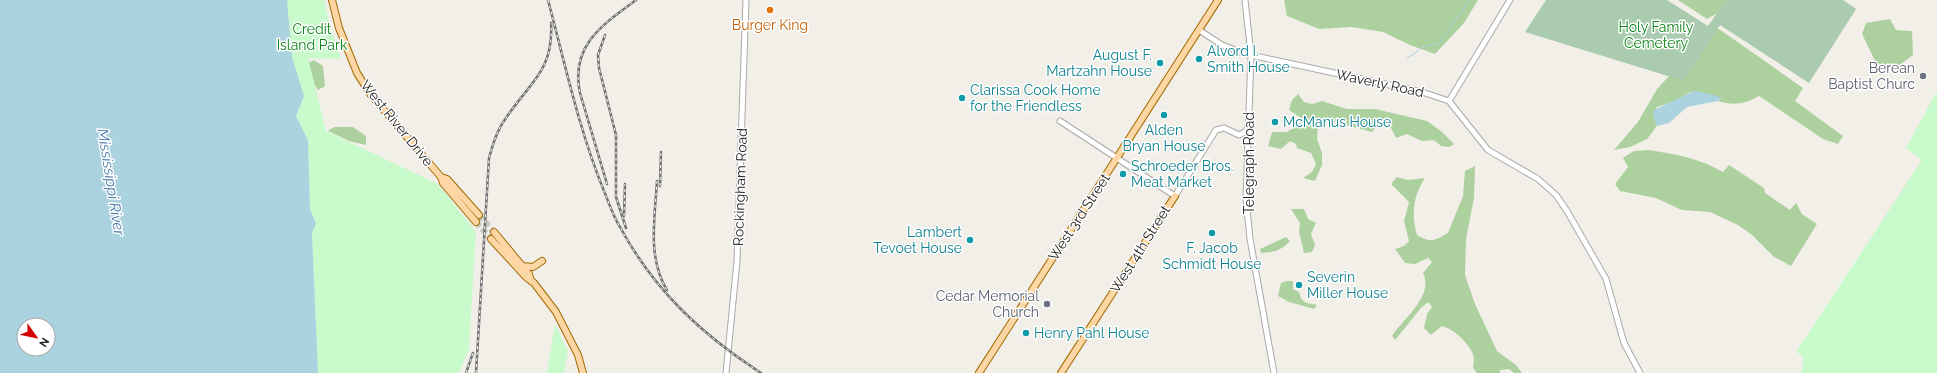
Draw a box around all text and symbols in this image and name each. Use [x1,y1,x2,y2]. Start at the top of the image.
marker: Burger King [765,5,775,15]
place label: Burger King [732,17,808,33]
park label: Holy Family Cemetery [1619,19,1694,51]
park label: Credit Island Park [277,21,348,53]
place label: Alvord I. Smith House [1207,43,1290,75]
place label: August F. Martzahn House [1046,47,1152,79]
marker: Alvord I. Smith House [1194,54,1204,64]
marker: August F. Martzahn House [1155,58,1165,68]
place label: Berean Baptist Churc [1828,60,1915,92]
street label: Waverly Road [1335,66,1425,100]
marker: Berean Baptist Churc [1918,71,1928,81]
street label: West River Drive [357,77,437,169]
place label: Clarissa Cook Home for the Friendless [970,82,1101,114]
marker: Clarissa Cook Home for the Friendless [957,93,967,103]
marker: Alden Bryan House [1159,110,1169,120]
street label: Telegraph Road [1241,112,1257,214]
place label: McManus House [1283,114,1391,130]
marker: McManus House [1270,117,1280,127]
place label: Alden Bryan House [1123,122,1205,154]
water label: Mississippi River [94,127,128,238]
street label: Rockingham Road [730,128,750,246]
place label: Schroeder Bros. Meat Market [1131,158,1233,190]
marker: Schroeder Bros. Meat Market [1118,169,1128,179]
street label: West 3rd Street [1045,170,1113,263]
street label: West 4th Street [1107,202,1173,296]
place label: Lambert Tevoet House [873,224,962,256]
marker: F. Jacob Schmidt House [1207,228,1217,238]
marker: Lambert Tevoet House [965,235,975,245]
place label: F. Jacob Schmidt House [1162,240,1262,272]
place label: Severin Miller House [1307,269,1388,301]
marker: Severin Miller House [1294,280,1304,290]
place label: Cedar Memorial Church [936,288,1039,320]
marker: Cedar Memorial Church [1042,299,1052,309]
north arrow [16,317,56,357]
place label: Henry Pahl House [1034,325,1150,341]
marker: Henry Pahl House [1021,328,1031,338]
text: N [36,335,52,349]

